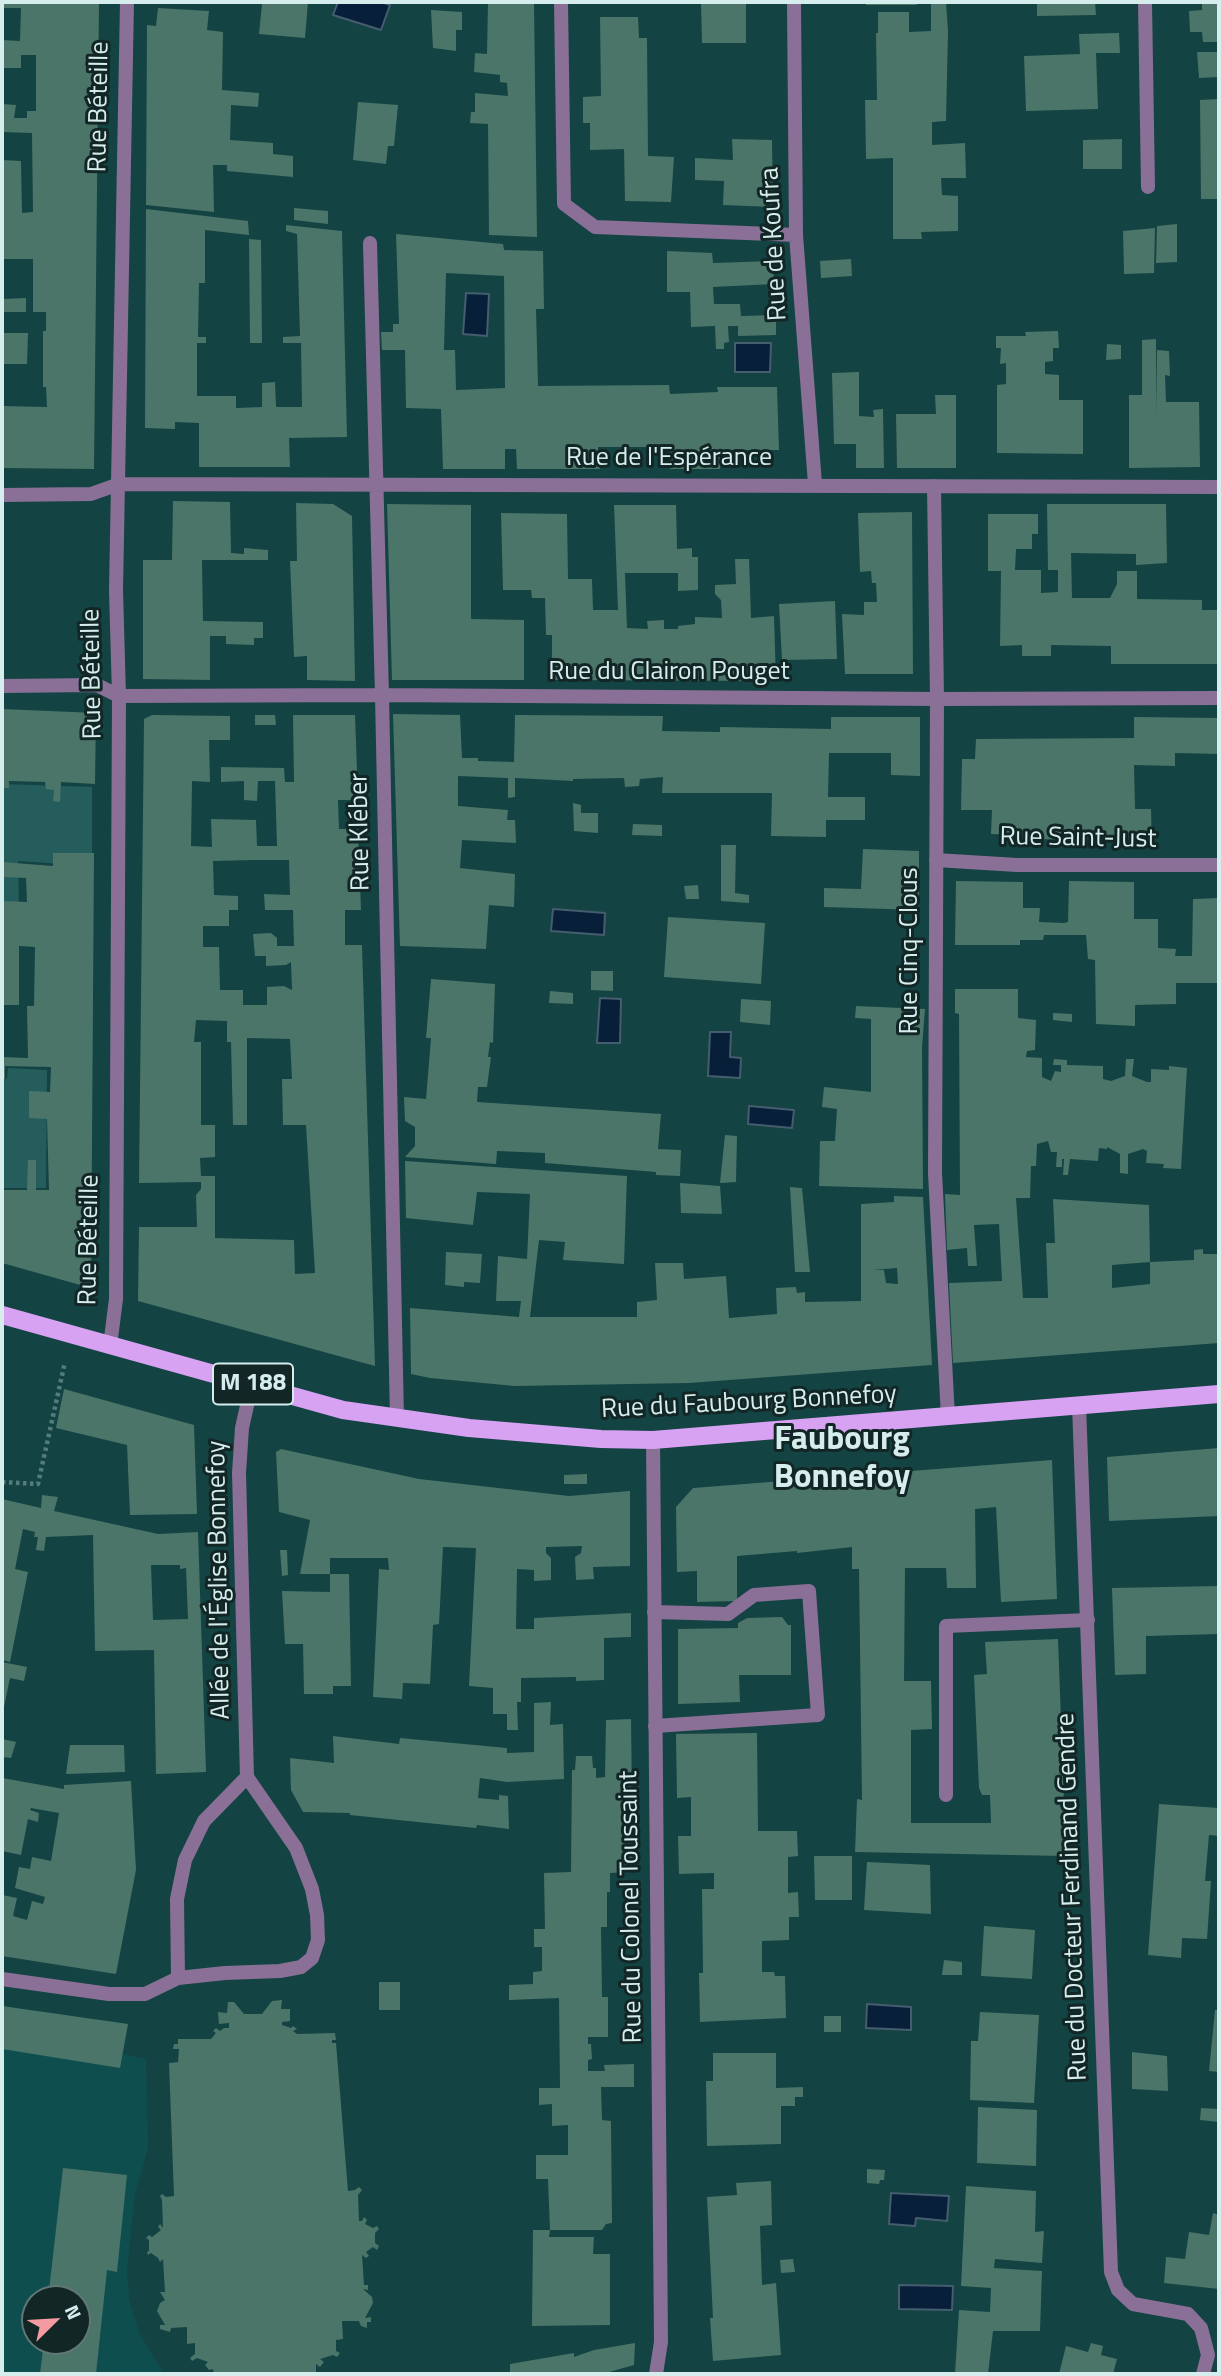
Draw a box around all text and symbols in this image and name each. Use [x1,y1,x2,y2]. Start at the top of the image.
street label: Rue Béteille [83,41,117,173]
street label: Rue de Koufra [755,166,795,322]
street label: Rue de l'Espérance [566,443,772,475]
street label: Rue Béteille [76,608,110,740]
street label: Rue du Clairon Pouget [548,657,790,689]
street label: Rue Kléber [344,773,378,891]
street label: Rue Saint-Just [999,822,1157,856]
street label: Rue Cinq-Clous [895,867,927,1035]
street label: Rue Béteille [73,1174,107,1306]
road number: M 188 [213,1364,293,1404]
street label: Rue du Faubourg Bonnefoy [600,1380,898,1426]
district label: Faubourg Bonnefoy [774,1421,910,1499]
street label: Allée de l'Église Bonnefoy [202,1440,238,1720]
street label: Rue du Docteur Ferdinand Gendre [1051,1713,1095,2081]
street label: Rue du Colonel Toussaint [614,1770,650,2044]
north arrow [21,2285,91,2355]
text: N [58,2300,90,2324]

